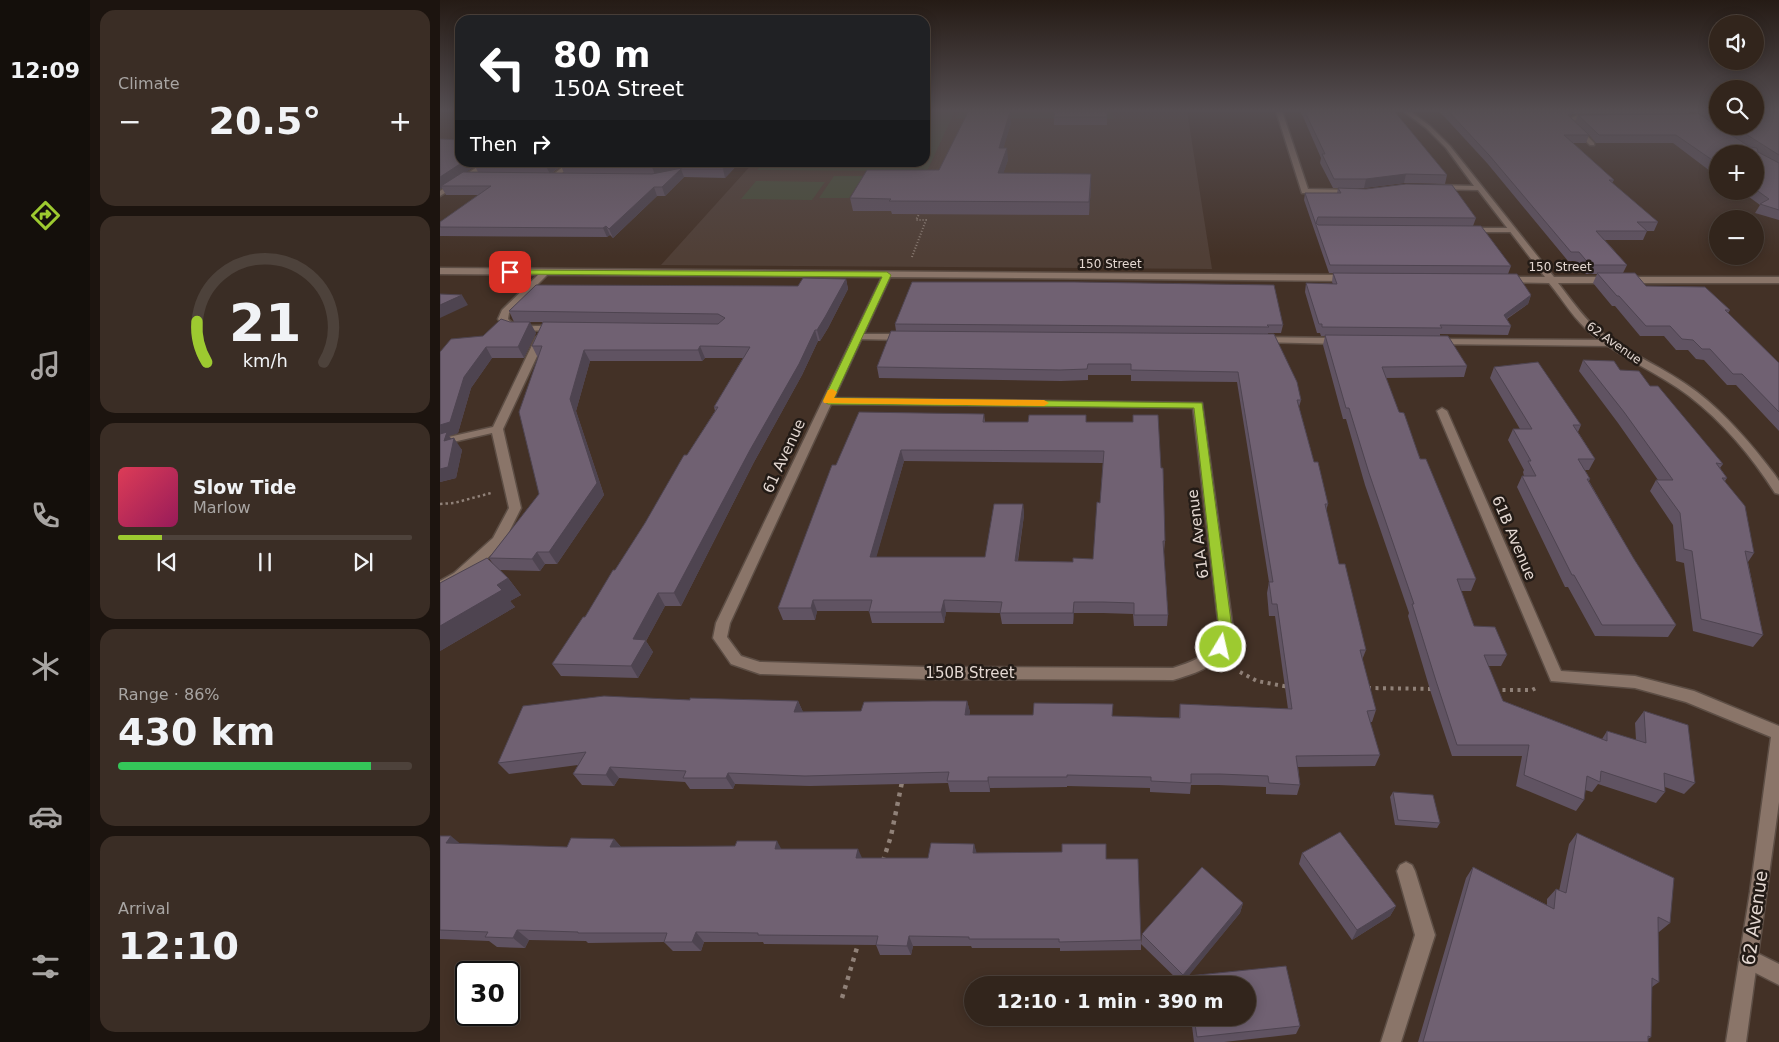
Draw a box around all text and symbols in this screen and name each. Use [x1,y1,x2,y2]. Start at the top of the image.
map controls [1709,15,1764,265]
button: sound [1709,15,1764,70]
icon: left [470,35,535,100]
text: 80 m [553,35,650,75]
text: 12:09 [10,58,80,83]
text: Climate [118,74,180,93]
text: 150A Street [553,76,684,101]
button: search [1709,80,1764,135]
text: 20.5° [209,99,321,143]
text: − [118,105,141,138]
text: + [389,105,412,138]
icon: right [527,130,555,158]
text: Then [470,133,517,155]
button: + [1709,145,1764,200]
icon: directions [28,198,63,233]
button: − [1709,210,1764,265]
pin [489,251,531,293]
street label: 150 Street [1078,257,1142,271]
icon: arrive [496,258,524,286]
street label: 150 Street [1528,260,1592,274]
text: 21 [229,293,301,353]
street label: 62 Avenue [1584,319,1644,367]
icon: music [28,348,63,383]
text: km/h [242,350,288,371]
street label: 61 Avenue [759,416,809,496]
text: Slow Tide [193,476,296,498]
street label: 61A Avenue [1184,488,1212,580]
street label: 61B Avenue [1488,493,1540,583]
icon: phone [28,498,63,533]
text: Marlow [193,498,251,517]
icon: previous [153,548,181,576]
icon: pause [251,548,279,576]
icon: next [349,548,377,576]
position arrow [1194,620,1246,672]
icon: climate [28,649,63,684]
street label: 150B Street [925,664,1015,682]
text: Range · 86% [118,685,220,704]
text: 430 km [118,710,275,754]
icon: car [28,799,63,834]
street label: 62 Avenue [1737,869,1772,967]
text: Arrival [118,899,170,918]
text: 12:10 [118,924,239,968]
icon: filters [28,949,63,984]
speed limit sign: 30 [455,961,520,1026]
text: 12:10 · 1 min · 390 m [996,990,1224,1012]

